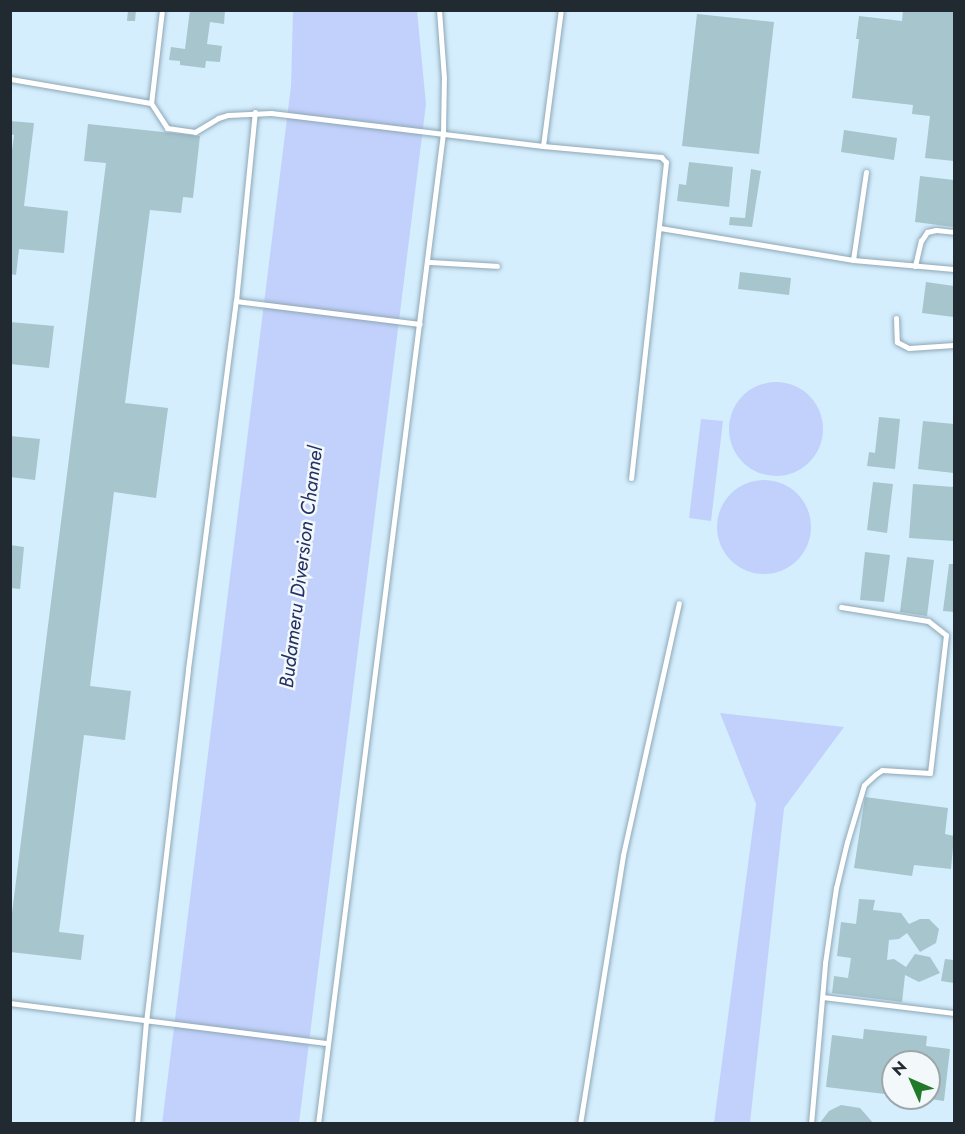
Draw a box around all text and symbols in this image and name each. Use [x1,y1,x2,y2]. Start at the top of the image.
water label: Budameru Diversion Channel [274,445,328,689]
north arrow [881,1050,941,1110]
text: N [887,1056,912,1081]

